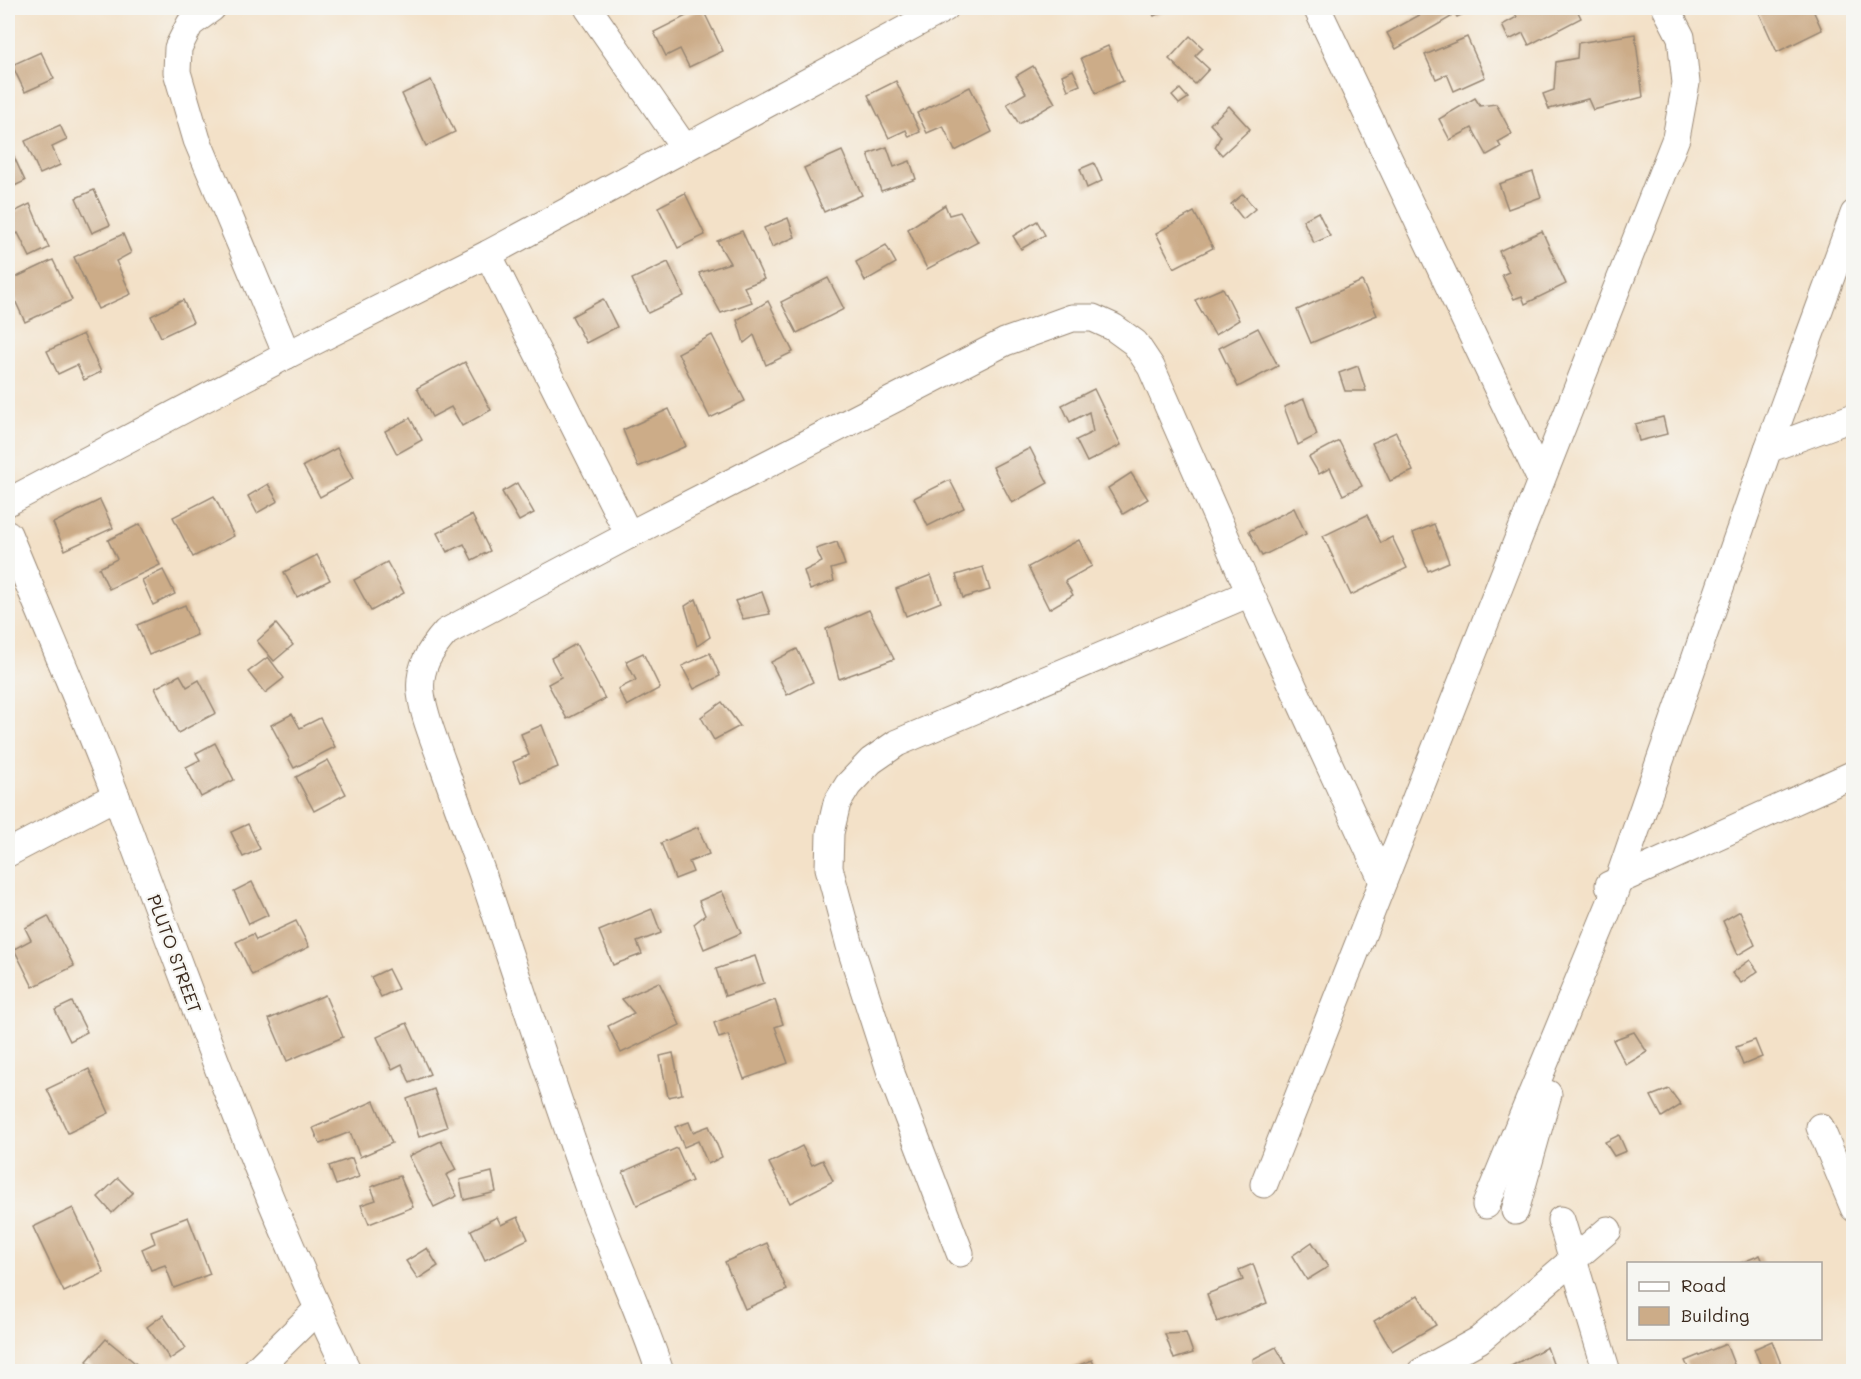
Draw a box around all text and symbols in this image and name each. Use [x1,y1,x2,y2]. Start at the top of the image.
street label: PLUTO STREET [142,891,208,1016]
legend [1627,1262,1822,1340]
text: Road [1681,1273,1726,1297]
text: Building [1681,1303,1749,1327]

